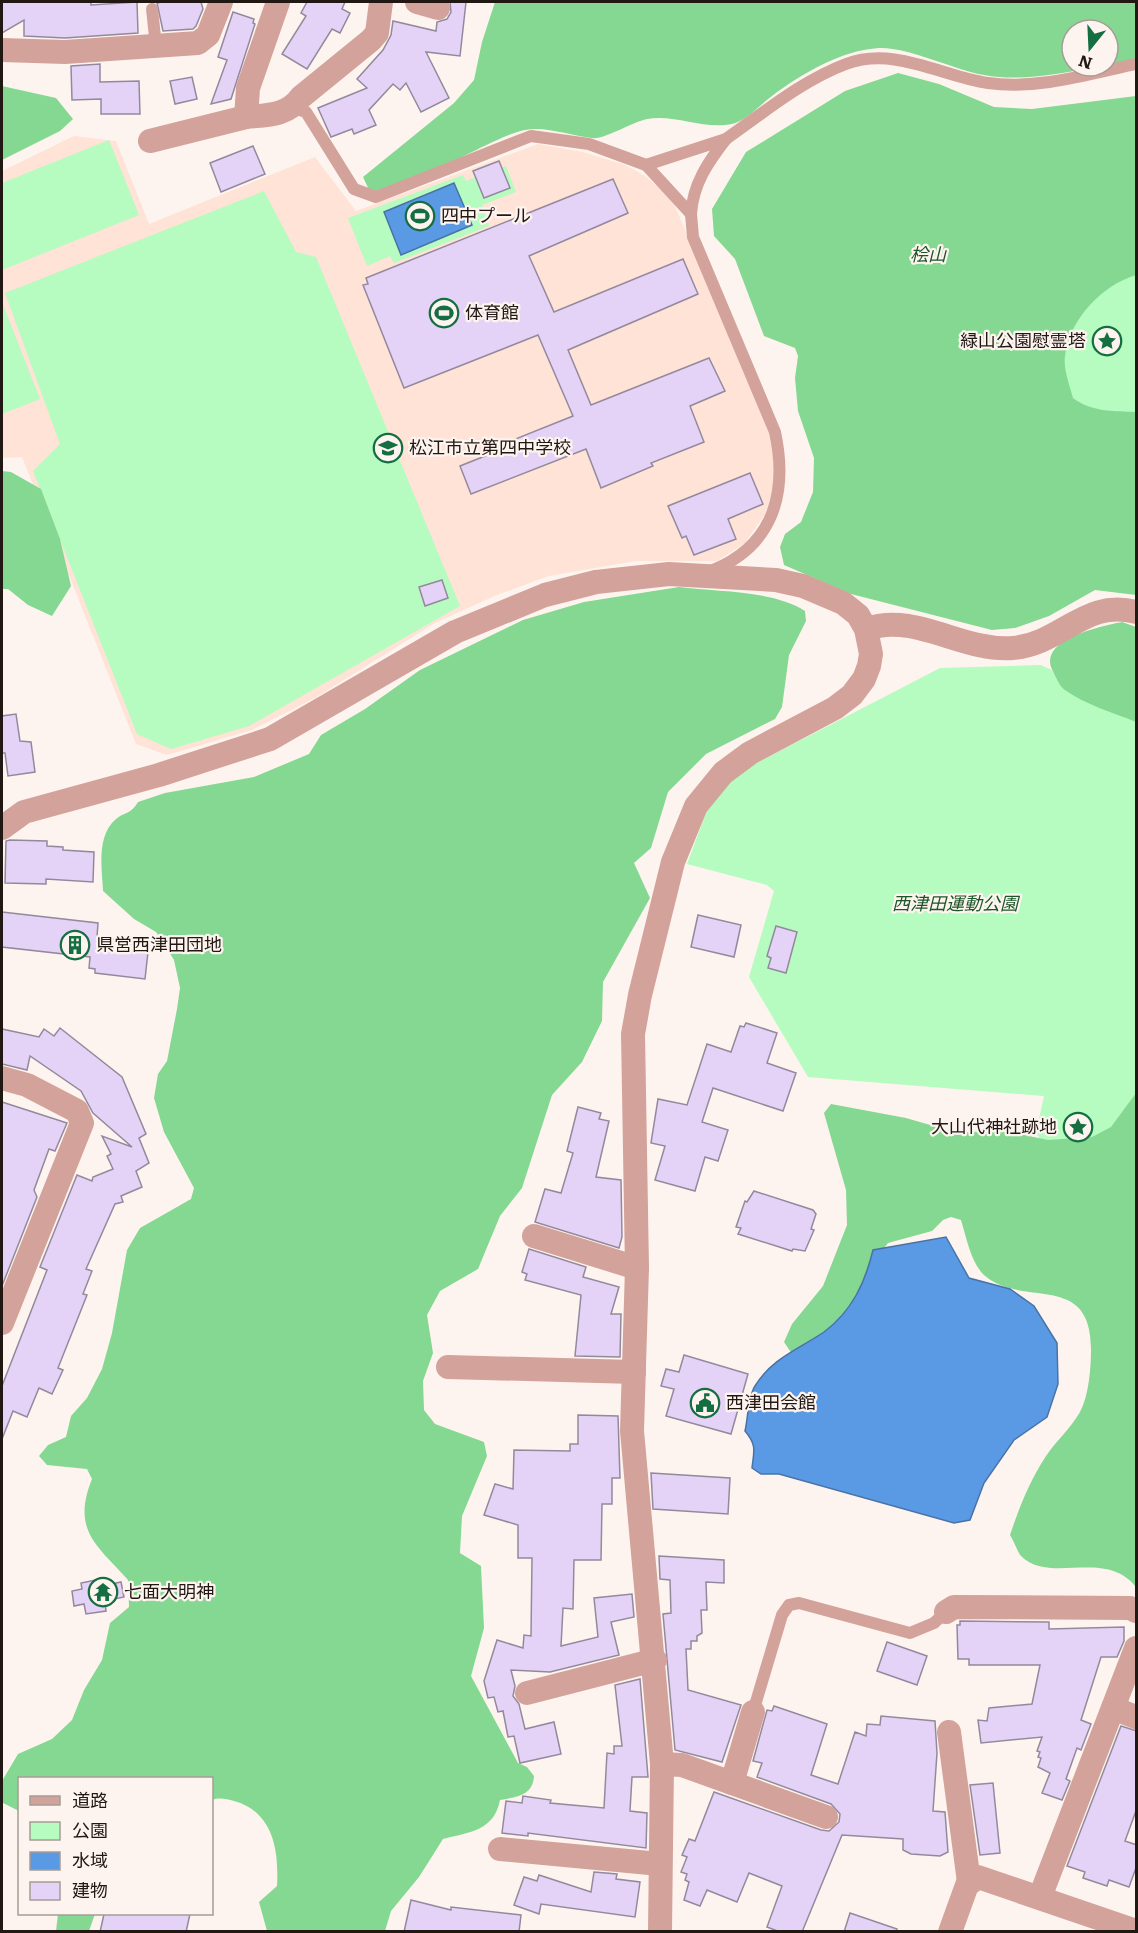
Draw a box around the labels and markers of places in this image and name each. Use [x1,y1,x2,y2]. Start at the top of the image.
sports icon: 四中プール [404,200,436,232]
place label: 四中プール [441,201,531,228]
sports icon: 体育館 [428,297,460,329]
place label: 体育館 [465,298,519,325]
place icon: 緑山公園慰霊塔 [1091,325,1123,357]
place label: 緑山公園慰霊塔 [960,326,1086,353]
school or university icon: 松江市立第四中学校 [372,432,404,464]
place label: 松江市立第四中学校 [409,433,571,460]
building icon: 県営西津田団地 [59,929,91,961]
place label: 県営西津田団地 [96,930,222,957]
place icon: 大山代神社跡地 [1062,1111,1094,1143]
place label: 大山代神社跡地 [931,1112,1057,1139]
public building icon: 西津田会館 [689,1387,721,1419]
place label: 西津田会館 [726,1388,816,1415]
temple icon: 七面大明神 [87,1576,119,1608]
place label: 七面大明神 [124,1577,214,1604]

